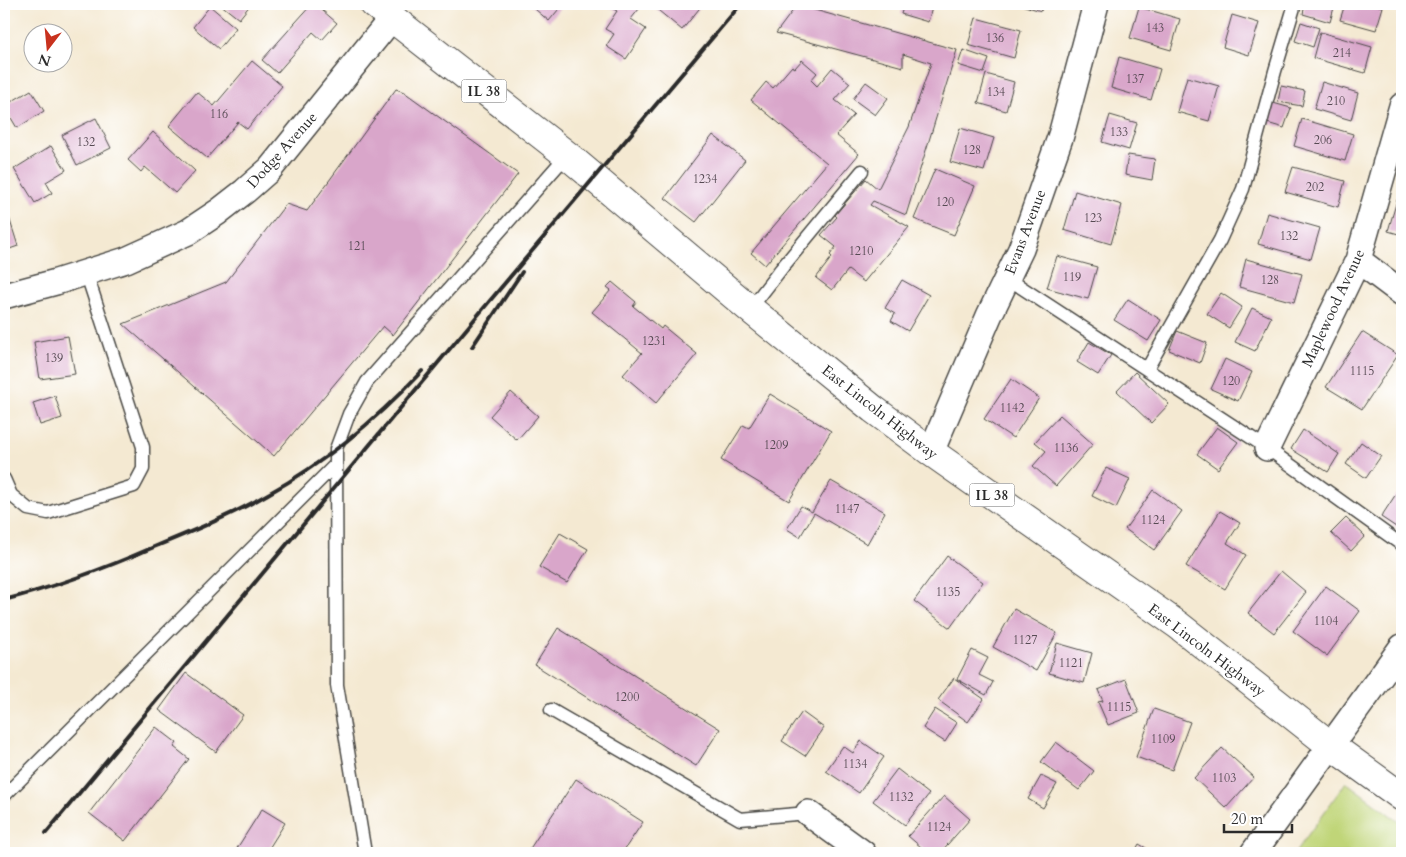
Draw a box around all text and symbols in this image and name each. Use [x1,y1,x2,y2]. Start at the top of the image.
house number: 143 [1146,20,1164,36]
north arrow [22,22,72,72]
house number: 136 [986,30,1004,46]
house number: 214 [1333,45,1351,61]
text: N [36,49,53,71]
house number: 137 [1126,71,1144,87]
road number: IL 38 [462,80,506,102]
house number: 134 [987,84,1005,100]
house number: 210 [1327,93,1345,109]
house number: 116 [210,106,228,122]
street label: Dodge Avenue [242,107,322,192]
house number: 133 [1110,124,1128,140]
house number: 206 [1314,132,1332,148]
house number: 132 [77,134,95,150]
house number: 128 [963,142,981,158]
house number: 1234 [693,171,717,187]
house number: 202 [1306,179,1324,195]
street label: Evans Avenue [1000,186,1050,277]
house number: 120 [936,194,954,210]
house number: 123 [1084,210,1102,226]
house number: 132 [1280,228,1298,244]
house number: 121 [348,238,366,254]
house number: 1210 [849,243,873,259]
street label: Maplewood Avenue [1297,246,1369,370]
house number: 119 [1063,269,1081,285]
house number: 128 [1261,272,1279,288]
house number: 1231 [642,333,666,349]
house number: 139 [45,350,63,366]
street label: East Lincoln Highway [818,360,942,464]
house number: 1115 [1350,363,1374,379]
house number: 120 [1222,373,1240,389]
house number: 1142 [1000,400,1024,416]
house number: 1209 [764,437,788,453]
house number: 1136 [1054,440,1078,456]
road number: IL 38 [970,484,1014,506]
house number: 1147 [835,501,859,517]
house number: 1124 [1141,512,1165,528]
house number: 1135 [936,584,960,600]
street label: East Lincoln Highway [1144,599,1270,701]
house number: 1104 [1314,613,1338,629]
house number: 1127 [1013,632,1037,648]
house number: 1121 [1059,655,1083,671]
house number: 1200 [615,689,639,705]
house number: 1115 [1107,699,1131,715]
house number: 1109 [1151,731,1175,747]
house number: 1134 [843,756,867,772]
house number: 1103 [1212,770,1236,786]
house number: 1132 [889,789,913,805]
scale bar [1224,802,1291,834]
text: 20 m [1231,809,1263,829]
house number: 1124 [927,819,951,835]

